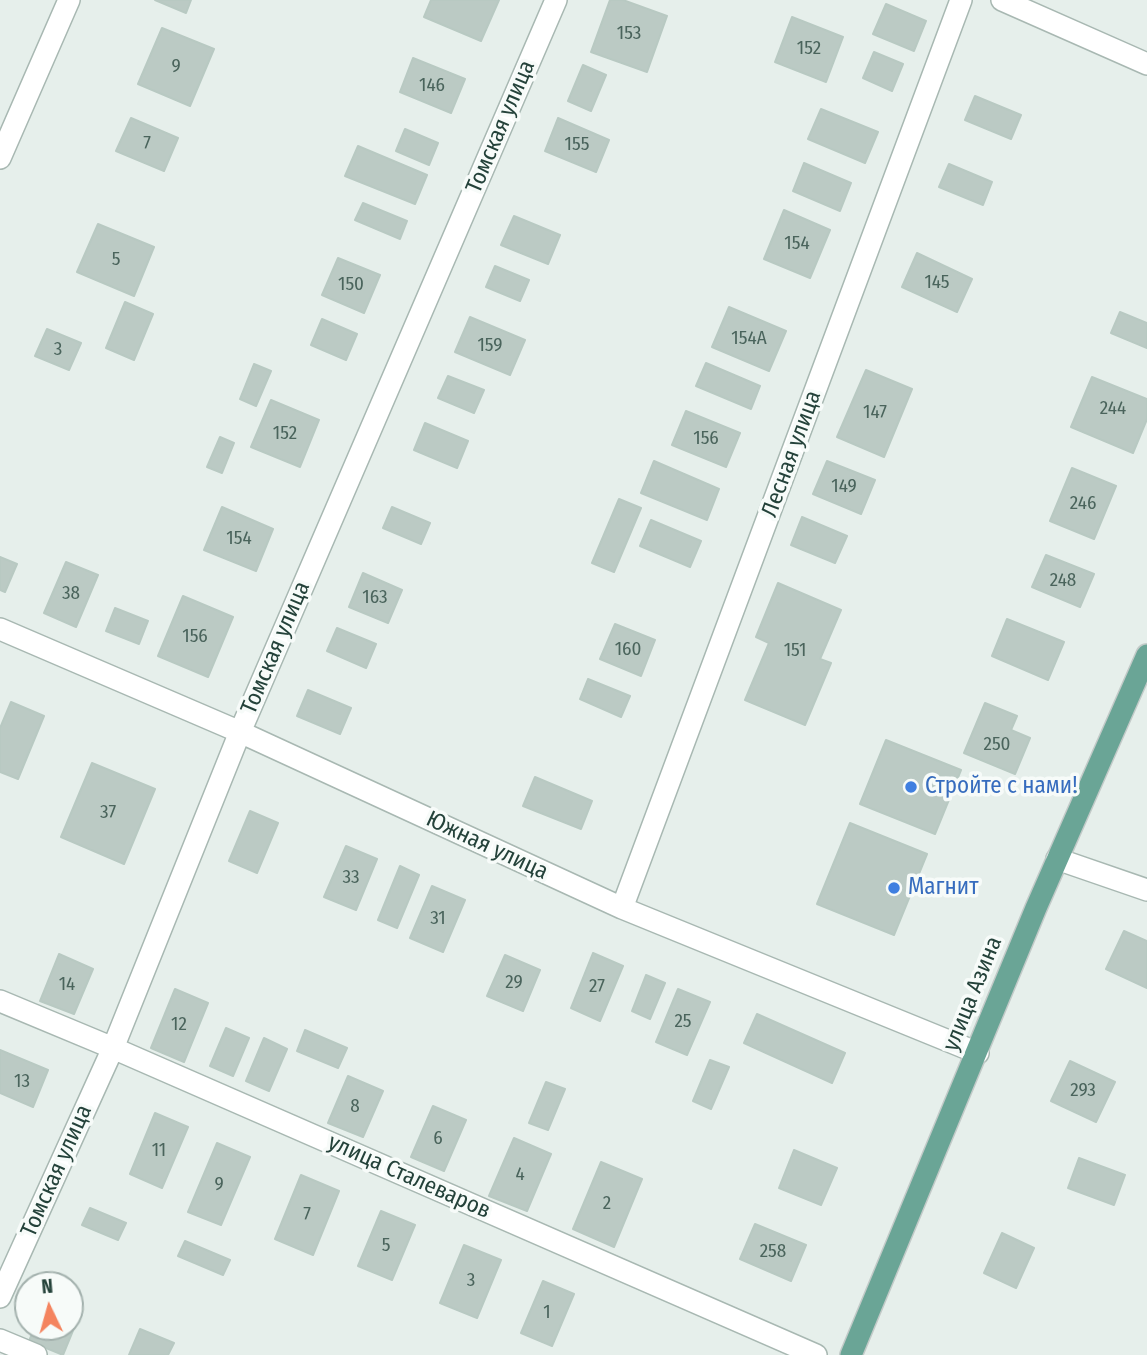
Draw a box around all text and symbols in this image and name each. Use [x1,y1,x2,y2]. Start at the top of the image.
house number: 153 [617,23,641,45]
house number: 152 [797,38,821,60]
house number: 9 [171,56,181,78]
street label: Томская улица [461,57,541,197]
house number: 146 [419,75,445,97]
house number: 7 [143,133,151,155]
house number: 155 [565,134,589,156]
house number: 154 [784,233,810,255]
house number: 5 [112,249,120,271]
house number: 145 [924,272,950,294]
house number: 150 [338,274,364,296]
house number: 154А [731,328,767,350]
house number: 159 [477,335,503,357]
house number: 3 [54,339,62,361]
street label: Лесная улица [756,387,828,521]
house number: 244 [1100,398,1126,420]
house number: 147 [863,402,887,424]
house number: 152 [273,423,297,445]
house number: 156 [693,428,719,450]
house number: 149 [831,476,857,498]
house number: 246 [1070,493,1096,515]
house number: 154 [226,528,252,550]
house number: 248 [1050,570,1076,592]
street label: Томская улица [236,578,316,718]
house number: 38 [62,583,80,605]
house number: 163 [362,587,388,609]
house number: 156 [182,626,208,648]
house number: 160 [615,639,641,661]
house number: 151 [784,640,806,662]
house number: 250 [984,734,1010,756]
place label: Стройте с нами! [925,773,1077,801]
marker: Стройте с нами! [903,779,919,795]
house number: 37 [100,802,116,824]
street label: Южная улица [422,806,552,886]
house number: 33 [342,867,360,889]
place label: Магнит [908,874,978,902]
marker: Магнит [886,880,902,896]
house number: 31 [430,908,446,930]
street label: улица Азина [938,933,1008,1055]
house number: 29 [505,972,523,994]
house number: 14 [59,974,75,996]
house number: 27 [589,976,605,998]
house number: 25 [674,1011,692,1033]
house number: 12 [171,1014,187,1036]
house number: 13 [14,1071,30,1093]
house number: 293 [1070,1080,1096,1102]
house number: 8 [350,1096,360,1118]
street label: Томская улица [16,1101,98,1241]
house number: 6 [433,1128,443,1150]
street label: улица Сталеваров [323,1129,495,1225]
house number: 11 [152,1140,166,1162]
house number: 4 [515,1164,525,1186]
house number: 9 [214,1174,224,1196]
house number: 2 [603,1193,611,1215]
house number: 7 [303,1204,311,1226]
house number: 5 [382,1235,390,1257]
house number: 258 [760,1241,786,1263]
house number: 3 [467,1270,475,1292]
north arrow [14,1271,84,1341]
text: N [41,1275,54,1299]
house number: 1 [543,1302,551,1324]

